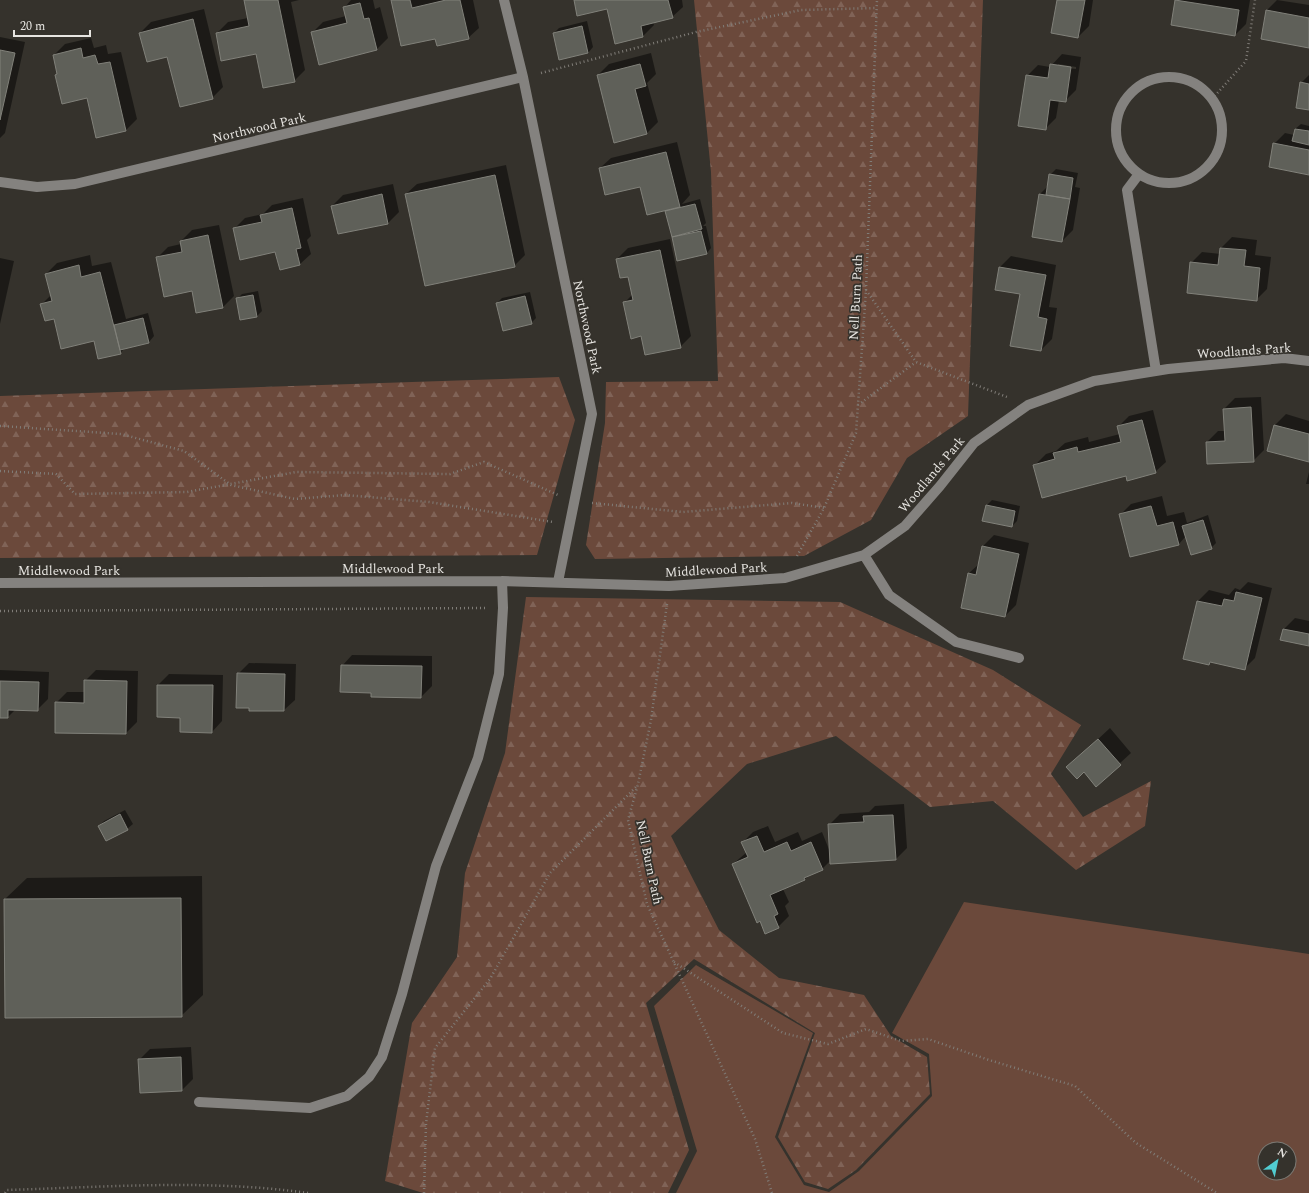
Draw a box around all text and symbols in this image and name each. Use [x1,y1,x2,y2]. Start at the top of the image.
scale bar [14,12,90,38]
text: 20 m [20,17,45,36]
street label: Northwood Park [210,107,308,149]
street label: Nell Burn Path [844,253,868,341]
street label: Northwood Park [567,278,607,376]
street label: Woodlands Park [1196,338,1292,364]
street label: Woodlands Park [894,432,970,517]
street label: Middlewood Park [664,557,768,583]
street label: Middlewood Park [342,559,444,579]
street label: Middlewood Park [18,561,120,581]
street label: Nell Burn Path [630,818,668,907]
north arrow [1257,1141,1297,1181]
text: N [1274,1143,1291,1163]

